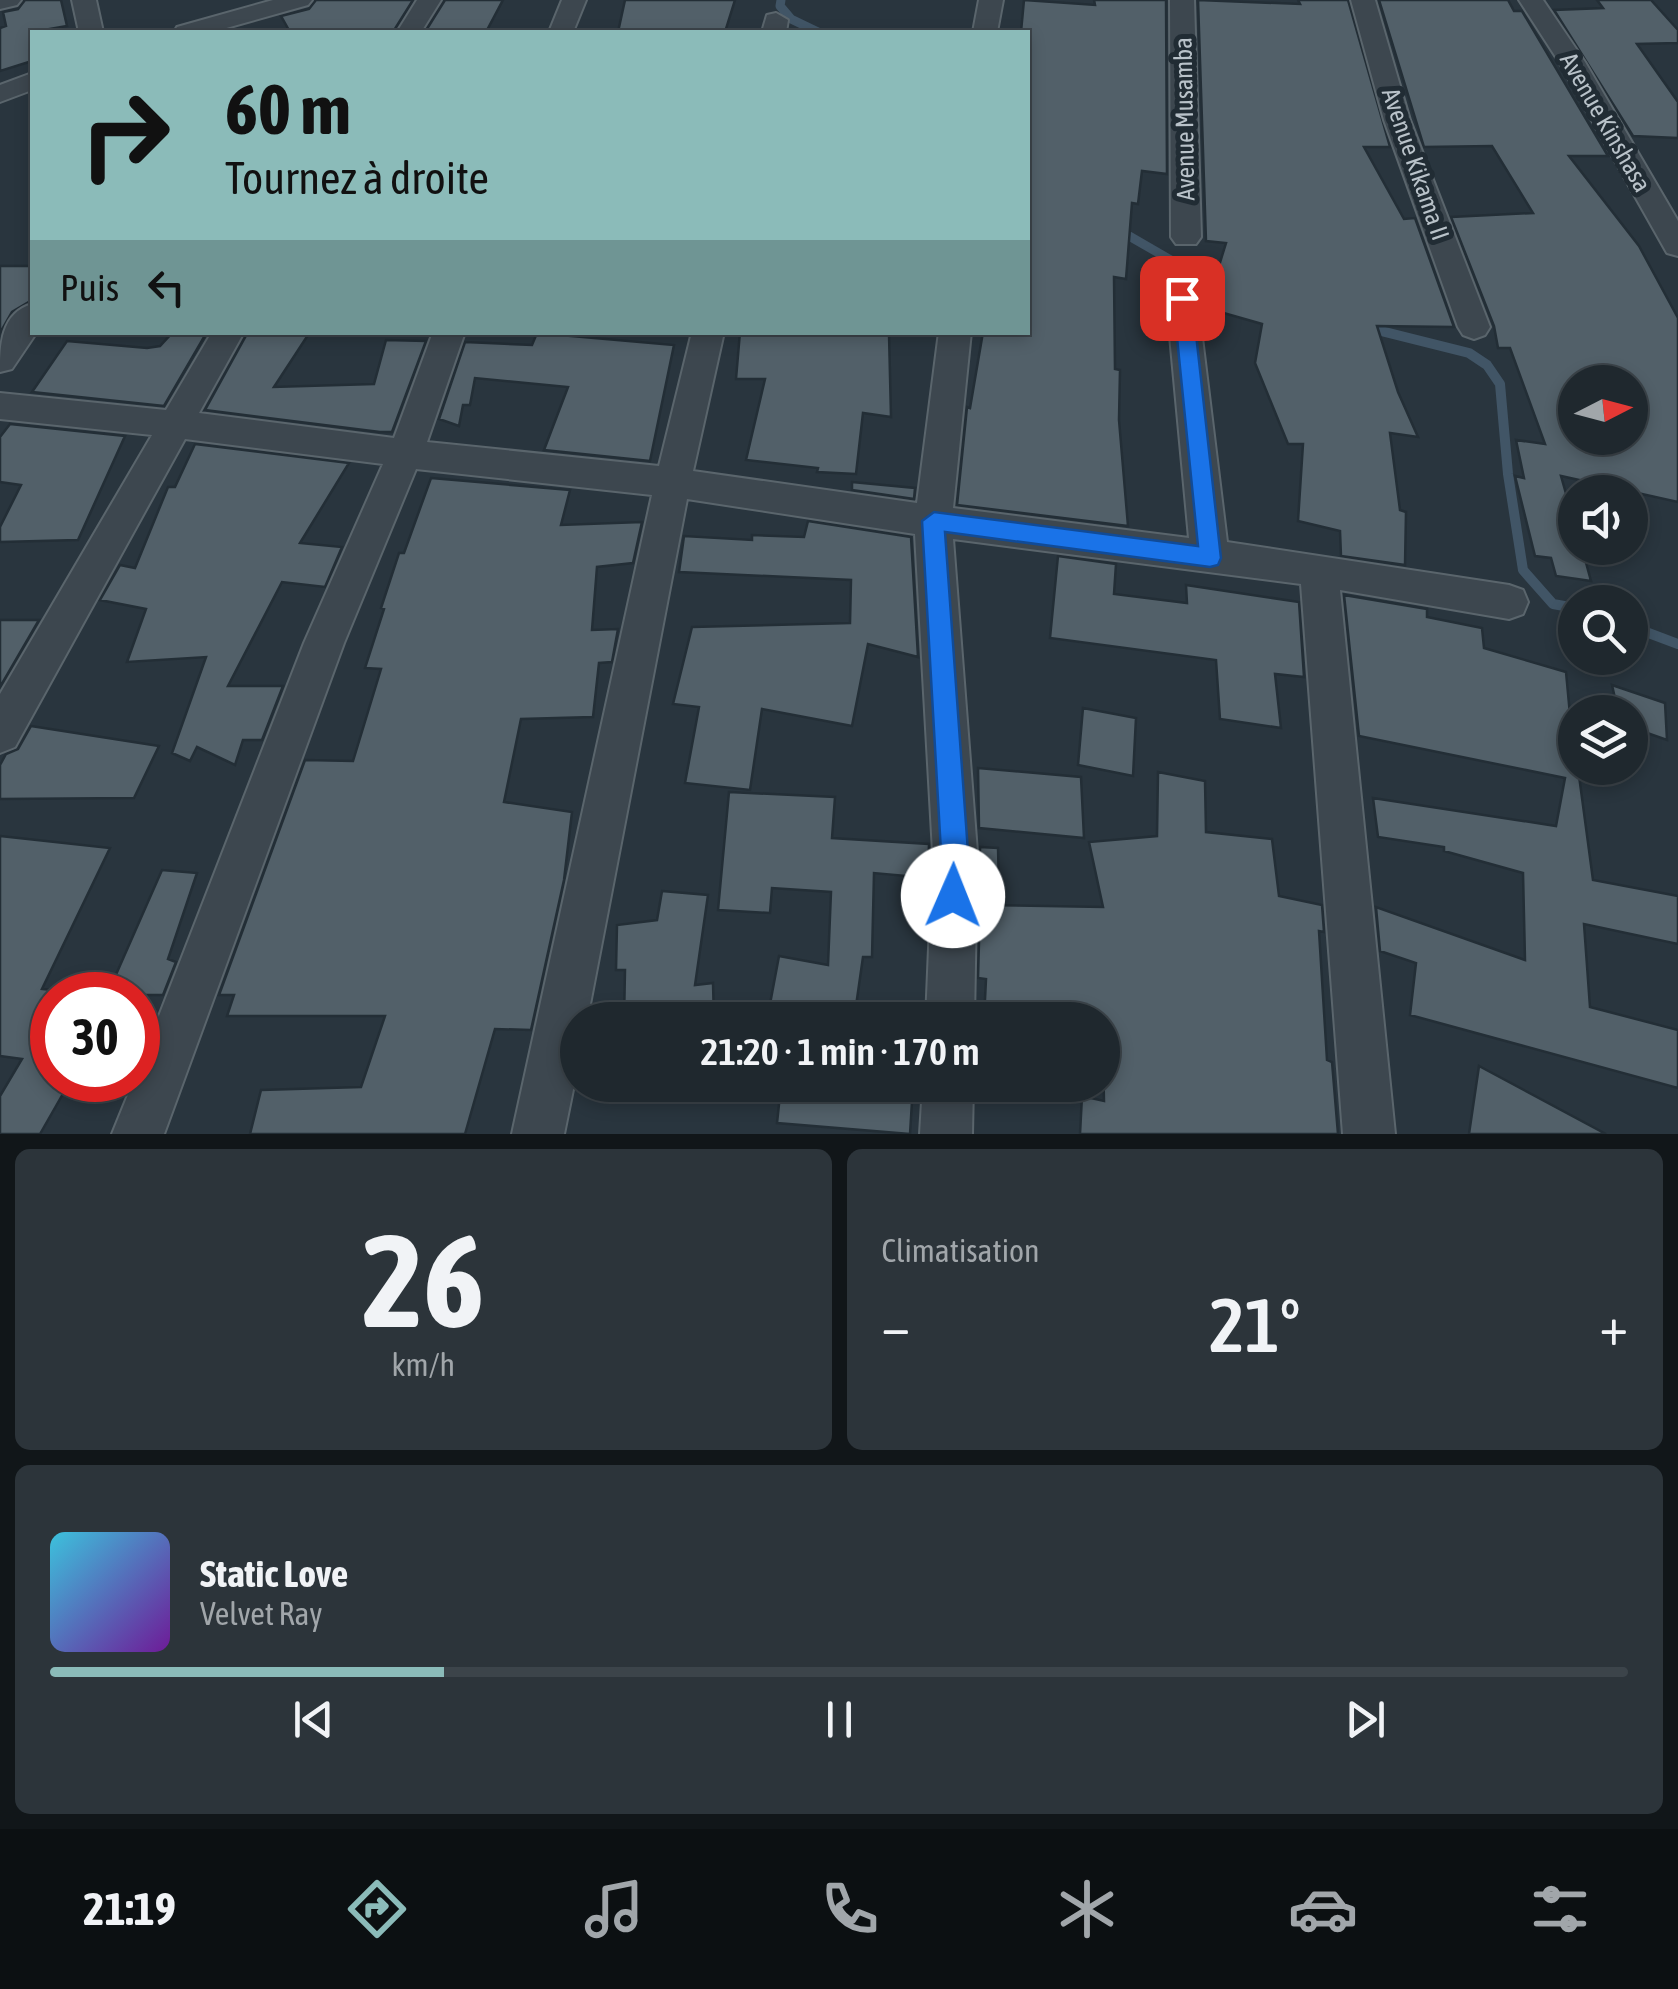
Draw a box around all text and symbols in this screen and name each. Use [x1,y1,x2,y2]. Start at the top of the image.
street label: Avenue Musamba [1169,37,1199,201]
street label: Avenue Kinshasa [1555,48,1657,196]
text: 60 m [225,69,351,149]
icon: right [60,70,190,200]
street label: Avenue Kikama II [1377,84,1455,244]
text: Tournez à droite [225,152,489,204]
pin [1140,256,1225,341]
icon: left [139,260,194,315]
text: Puis [60,266,119,309]
icon: arrive [1155,271,1210,326]
north arrow [1558,365,1648,455]
map controls [1558,365,1648,785]
button: sound [1558,475,1648,565]
button: search [1558,585,1648,675]
button: layers [1558,695,1648,785]
position arrow [901,844,1005,948]
speed limit sign: 30 [30,972,160,1102]
text: 21:20 · 1 min · 170 m [700,1030,980,1073]
text: 26 [362,1206,484,1355]
text: Climatisation [882,1232,1040,1269]
text: 21° [1209,1282,1300,1368]
text: − [882,1294,910,1357]
text: + [1599,1294,1628,1357]
text: km/h [392,1346,455,1383]
text: Static Love [200,1552,348,1595]
text: Velvet Ray [200,1595,322,1632]
icon: previous [286,1692,341,1747]
icon: pause [812,1692,867,1747]
icon: next [1338,1692,1393,1747]
icon: directions [342,1874,412,1944]
icon: music [579,1874,649,1944]
icon: phone [815,1874,885,1944]
icon: climate [1052,1874,1122,1944]
icon: car [1288,1874,1358,1944]
icon: filters [1525,1874,1595,1944]
text: 21:19 [83,1883,176,1935]

